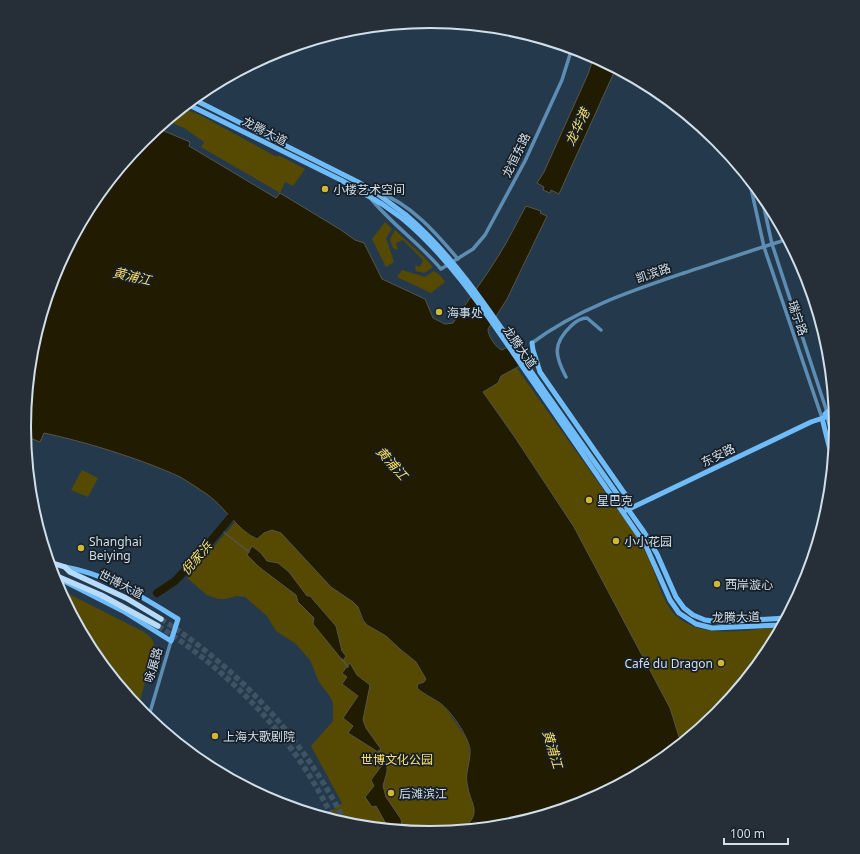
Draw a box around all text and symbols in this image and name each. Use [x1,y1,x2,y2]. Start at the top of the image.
water label: 龙华港 [560,104,595,148]
street label: 龙腾大道 [240,113,290,149]
street label: 龙恒东路 [498,130,534,180]
place label: 小楼艺术空间 [333,181,405,198]
marker: 小楼艺术空间 [320,184,330,194]
street label: 凯滨路 [633,259,673,287]
water label: 黄浦江 [111,263,155,290]
street label: 瑞宁路 [784,298,812,338]
place label: 海事处 [447,304,483,321]
marker: 海事处 [434,307,444,317]
street label: 龙腾大道 [499,322,541,372]
street label: 东安路 [698,439,738,471]
water label: 黄浦江 [372,442,413,485]
place label: 星巴克 [597,492,633,509]
marker: 星巴克 [584,495,594,505]
place label: Shanghai Beiying [89,533,142,564]
place label: 小小花园 [624,533,672,550]
marker: 小小花园 [611,536,621,546]
water label: 倪家浜 [176,537,216,579]
marker: Shanghai Beiying [76,543,86,553]
street label: 世博大道 [96,566,146,602]
place label: 西岸漩心 [725,576,773,593]
marker: 西岸漩心 [712,579,722,589]
street label: 龙腾大道 [712,608,760,626]
street label: 咏展路 [140,645,166,685]
place label: Café du Dragon [624,655,713,672]
marker: Café du Dragon [716,658,726,668]
place label: 上海大歌剧院 [223,728,295,745]
water label: 黄浦江 [539,728,568,772]
marker: 上海大歌剧院 [210,731,220,741]
park label: 世博文化公园 [361,751,433,768]
place label: 后滩滨江 [399,785,447,802]
marker: 后滩滨江 [386,788,396,798]
scale bar [724,820,788,846]
text: 100 m [730,825,765,842]

